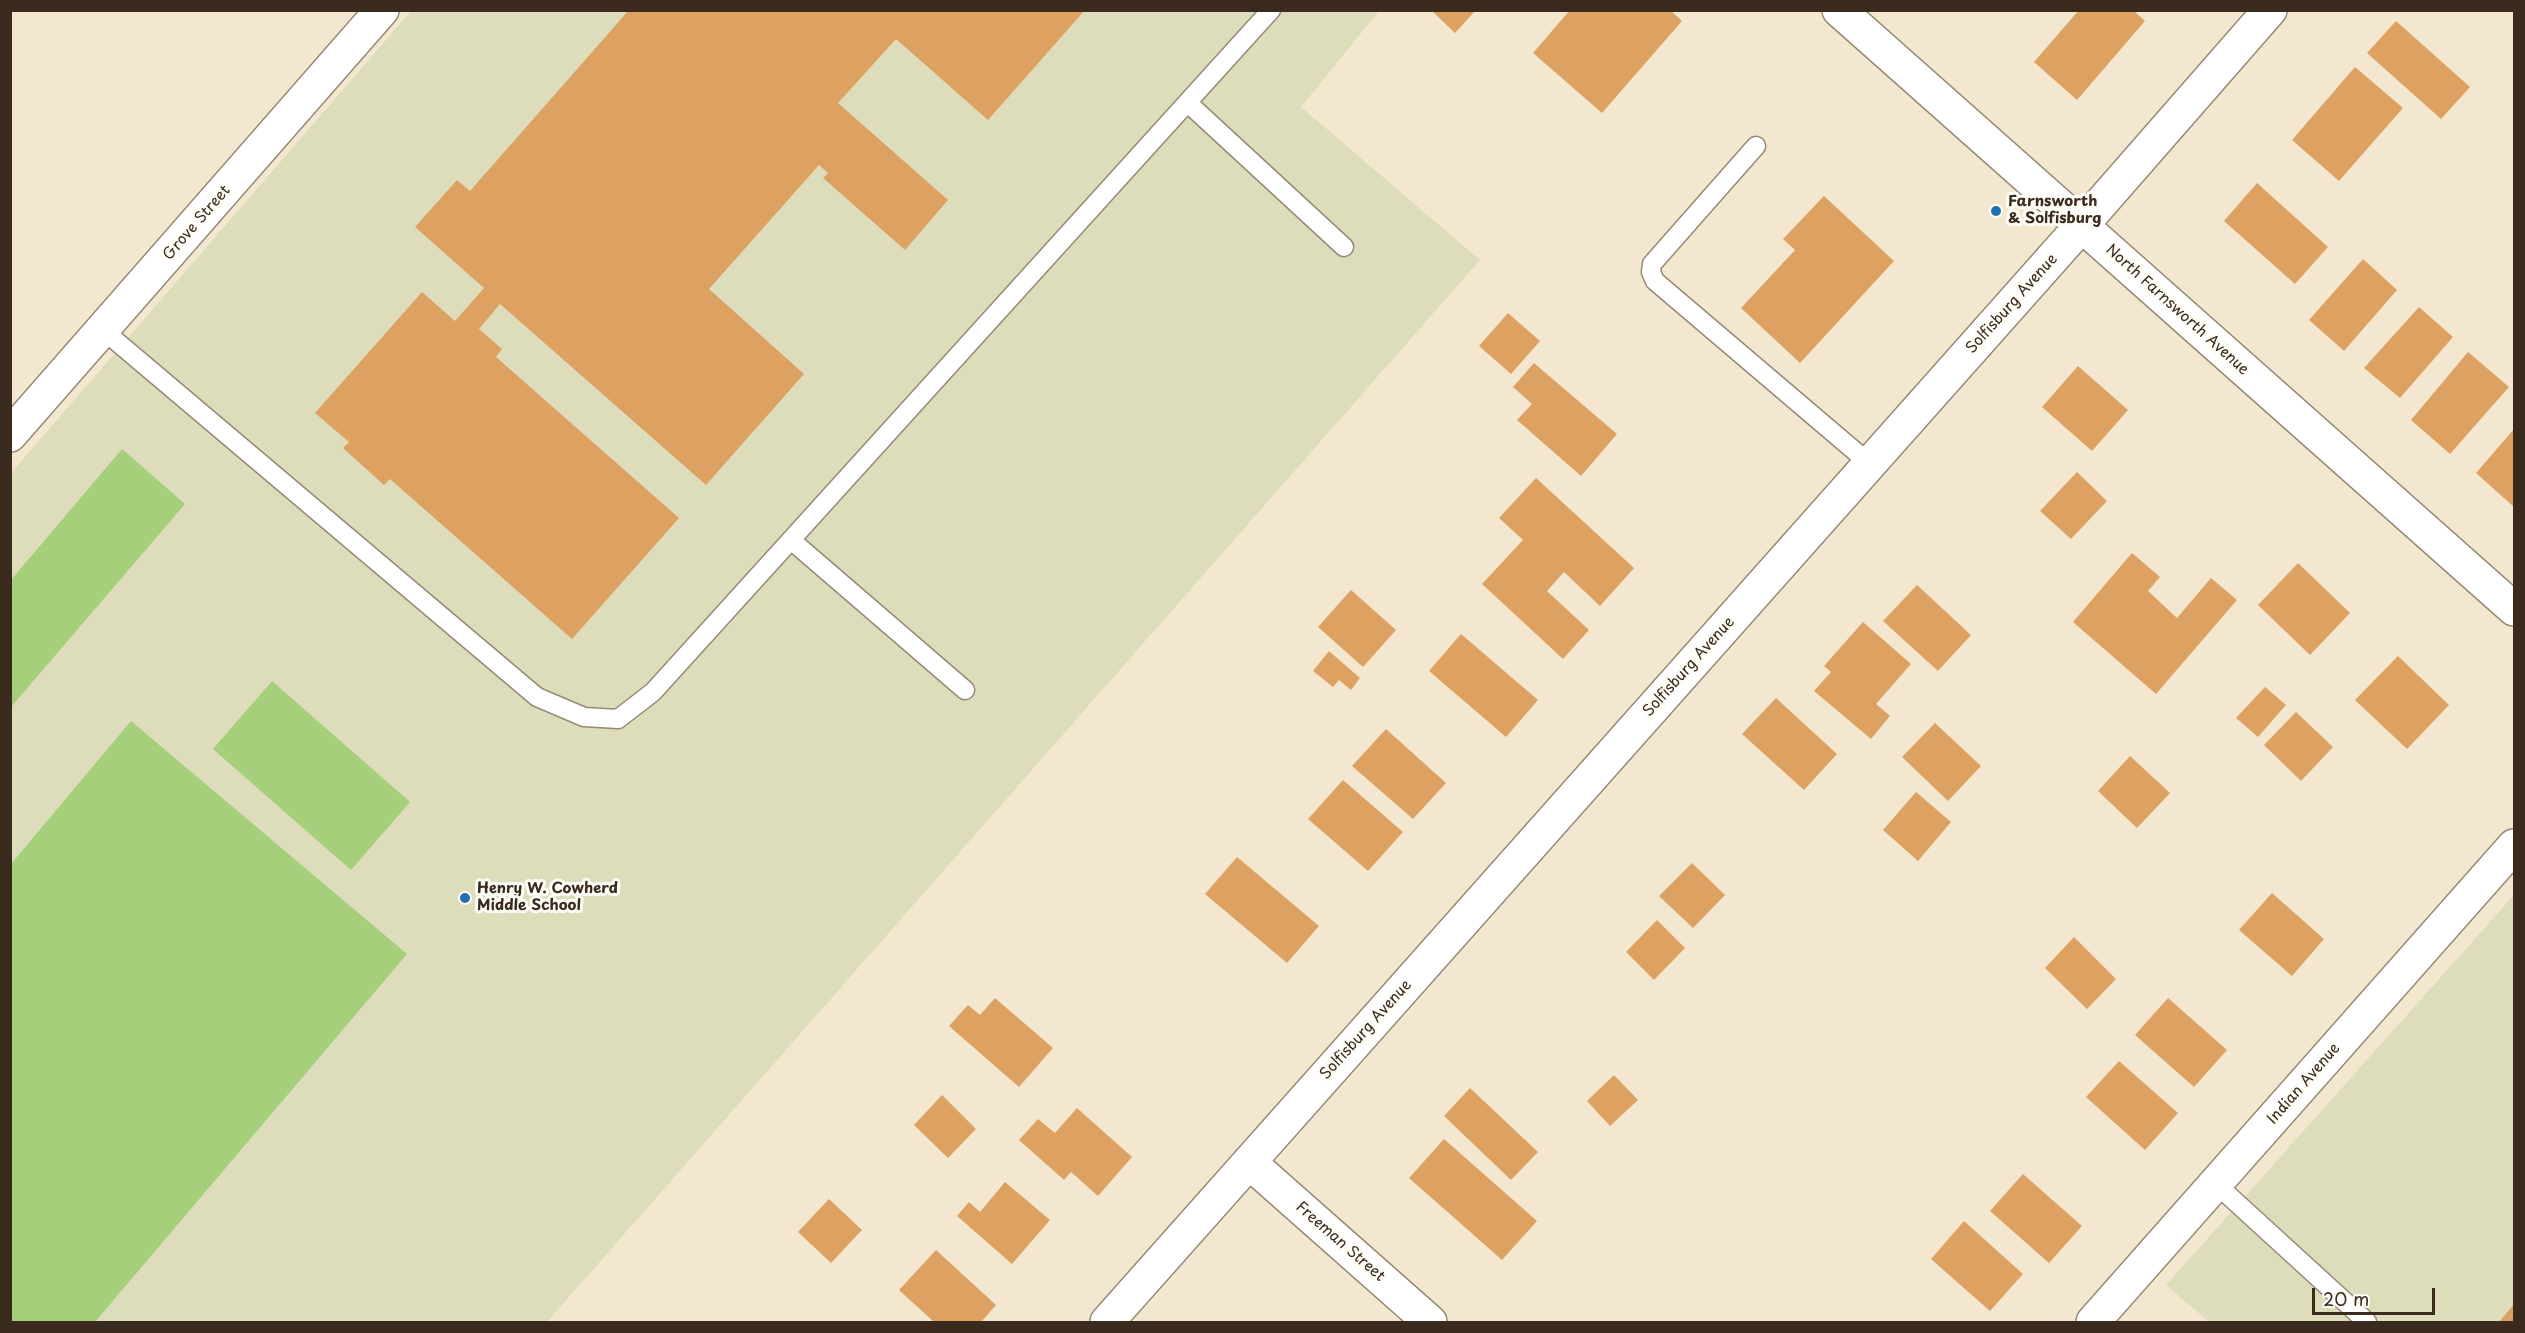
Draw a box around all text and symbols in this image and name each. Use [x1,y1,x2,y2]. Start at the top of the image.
street label: Grove Street [160,182,234,264]
place label: Farnsworth & Solfisburg [2008,193,2101,228]
marker: Farnsworth & Solfisburg [1989,204,2003,218]
street label: North Farnsworth Avenue [2102,241,2252,379]
street label: Solfisburg Avenue [1962,250,2062,358]
street label: Solfisburg Avenue [1639,613,1739,721]
place label: Henry W. Cowherd Middle School [477,880,618,915]
marker: Henry W. Cowherd Middle School [458,891,472,905]
street label: Solfisburg Avenue [1316,976,1416,1084]
street label: Indian Avenue [2264,1040,2344,1128]
street label: Freeman Street [1292,1198,1388,1286]
scale bar [2315,1276,2438,1314]
text: 20 m [2323,1285,2369,1312]

